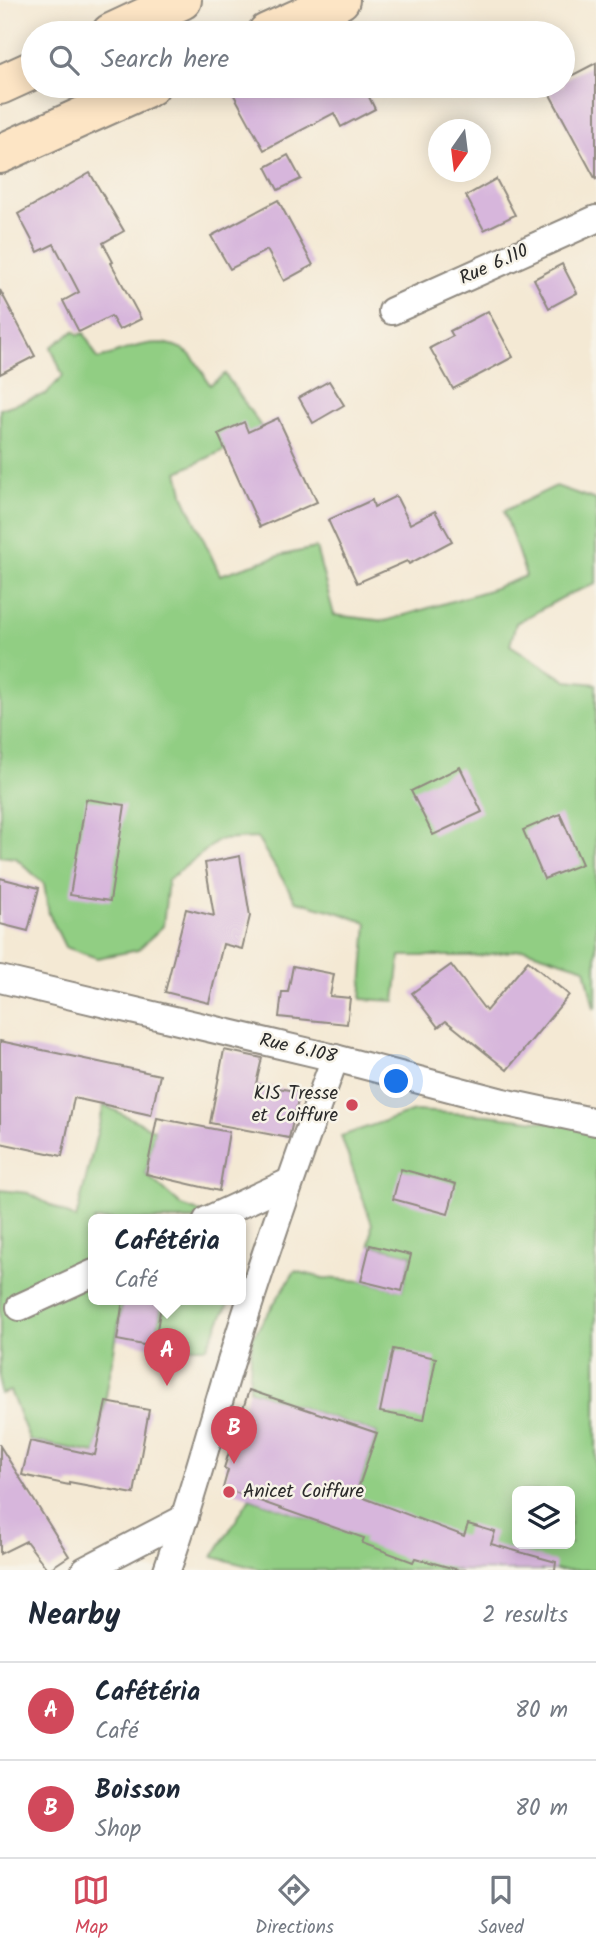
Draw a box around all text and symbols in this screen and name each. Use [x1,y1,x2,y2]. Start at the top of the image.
search box [21,21,575,98]
text: Search here [101,39,229,81]
icon: search [45,41,83,79]
north arrow [428,119,491,182]
street label: Rue 6.110 [455,236,533,294]
street label: Rue 6.108 [256,1026,340,1073]
your location [379,1064,413,1098]
place label: KIS Tresse et Coiffure [252,1079,338,1131]
marker: KIS Tresse et Coiffure [344,1097,360,1113]
popup [88,1214,246,1305]
text: Cafétéria [114,1221,220,1263]
text: Café [114,1263,158,1299]
pin: A [144,1328,190,1386]
pin: B [211,1406,257,1464]
place label: Anicet Coiffure [243,1477,364,1507]
marker: Anicet Coiffure [221,1484,237,1500]
map controls [512,1486,575,1549]
button: layers [512,1486,575,1549]
text: Nearby [28,1592,120,1640]
text: 2 results [482,1598,568,1634]
text: Cafétéria [95,1672,200,1714]
text: A [44,1693,58,1729]
text: 80 m [515,1693,568,1729]
text: Café [95,1714,138,1750]
text: Boisson [95,1770,180,1812]
text: B [44,1791,58,1827]
text: 80 m [515,1791,568,1827]
text: Shop [95,1812,141,1848]
tab: Map [72,1871,110,1943]
tab: Directions [255,1871,334,1943]
tab: Saved [479,1871,524,1943]

